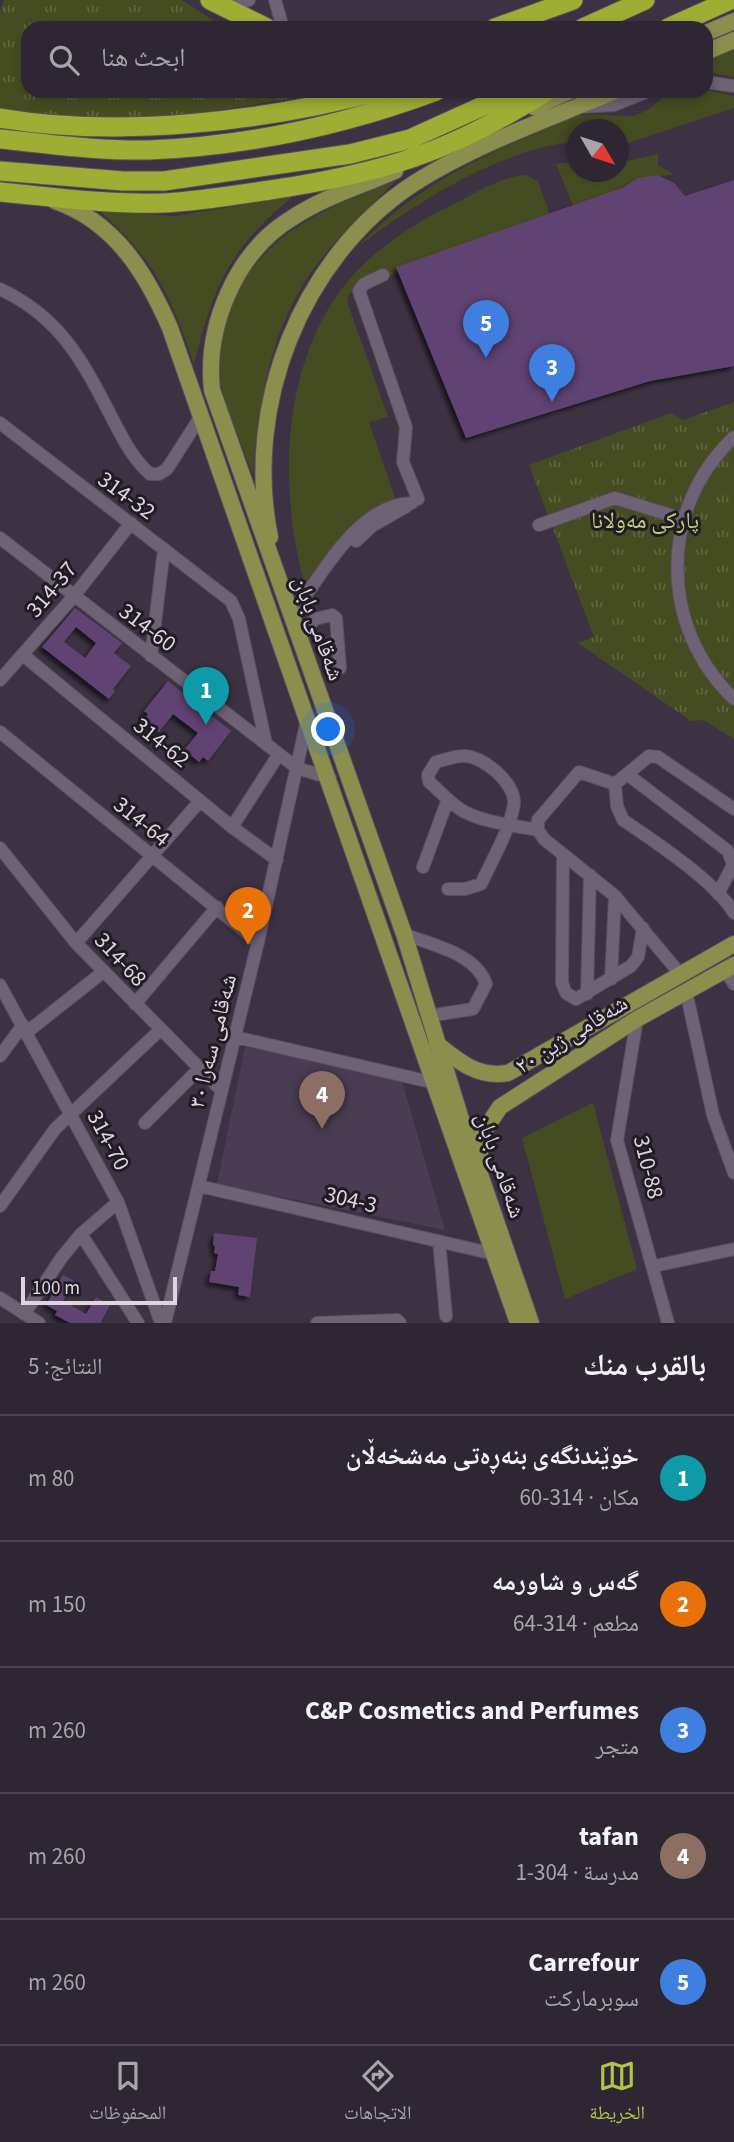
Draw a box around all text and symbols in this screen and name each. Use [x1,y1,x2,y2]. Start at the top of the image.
search box [21,21,713,98]
text: ابحث هنا [101,39,185,76]
icon: search [45,41,83,79]
north arrow [566,119,629,182]
pin: 5 [463,300,509,358]
pin: 3 [529,344,575,402]
street label: 314-32 [91,463,162,528]
park label: پارکی مەولانا [591,504,699,537]
street label: 314-37 [18,554,85,625]
street label: شەقامی بابان [284,571,353,685]
street label: 314-60 [112,595,183,660]
pin: 1 [183,667,229,725]
street label: 314-62 [126,709,197,775]
your location [311,712,345,746]
street label: 314-64 [106,788,177,854]
pin: 2 [225,887,271,945]
street label: 314-68 [87,925,155,994]
street label: شەقامی سەرا ٣٠ [180,971,245,1112]
street label: شەقامی ژین ٢٠ [509,987,634,1082]
pin: 4 [299,1071,345,1129]
street label: 314-70 [79,1104,138,1176]
street label: شەقامی بابان [467,1108,534,1222]
street label: 310-88 [625,1132,672,1202]
street label: 304-3 [321,1177,380,1222]
scale bar [21,1274,177,1306]
text: 100 m [32,1275,80,1302]
text: بالقرب منك [583,1344,706,1387]
text: النتائج: 5 [28,1350,103,1383]
text: خوێندنگەی بنەڕەتی مەشخەڵان [346,1437,639,1474]
text: 80 m [28,1462,75,1495]
text: 1 [677,1462,689,1495]
text: مكان · 314-60 [519,1481,639,1514]
text: گەس و شاورمە [492,1563,639,1600]
text: 150 m [28,1588,86,1621]
text: 2 [677,1588,689,1621]
text: مطعم · 314-64 [513,1607,639,1640]
text: C&P Cosmetics and Perfumes [305,1692,639,1729]
text: 260 m [28,1714,86,1747]
text: 3 [677,1714,689,1747]
text: متجر [596,1730,639,1763]
text: tafan [579,1818,639,1855]
text: 260 m [28,1840,86,1873]
text: 4 [677,1840,689,1873]
text: مدرسة · 304-1 [515,1856,639,1889]
text: Carrefour [528,1944,639,1981]
text: 260 m [28,1966,86,1999]
text: 5 [677,1966,689,1999]
text: سوبرماركت [544,1982,639,2015]
tab: المحفوظات [89,2057,166,2131]
tab: الاتجاهات [344,2057,411,2131]
tab: الخريطة [589,2057,645,2131]

